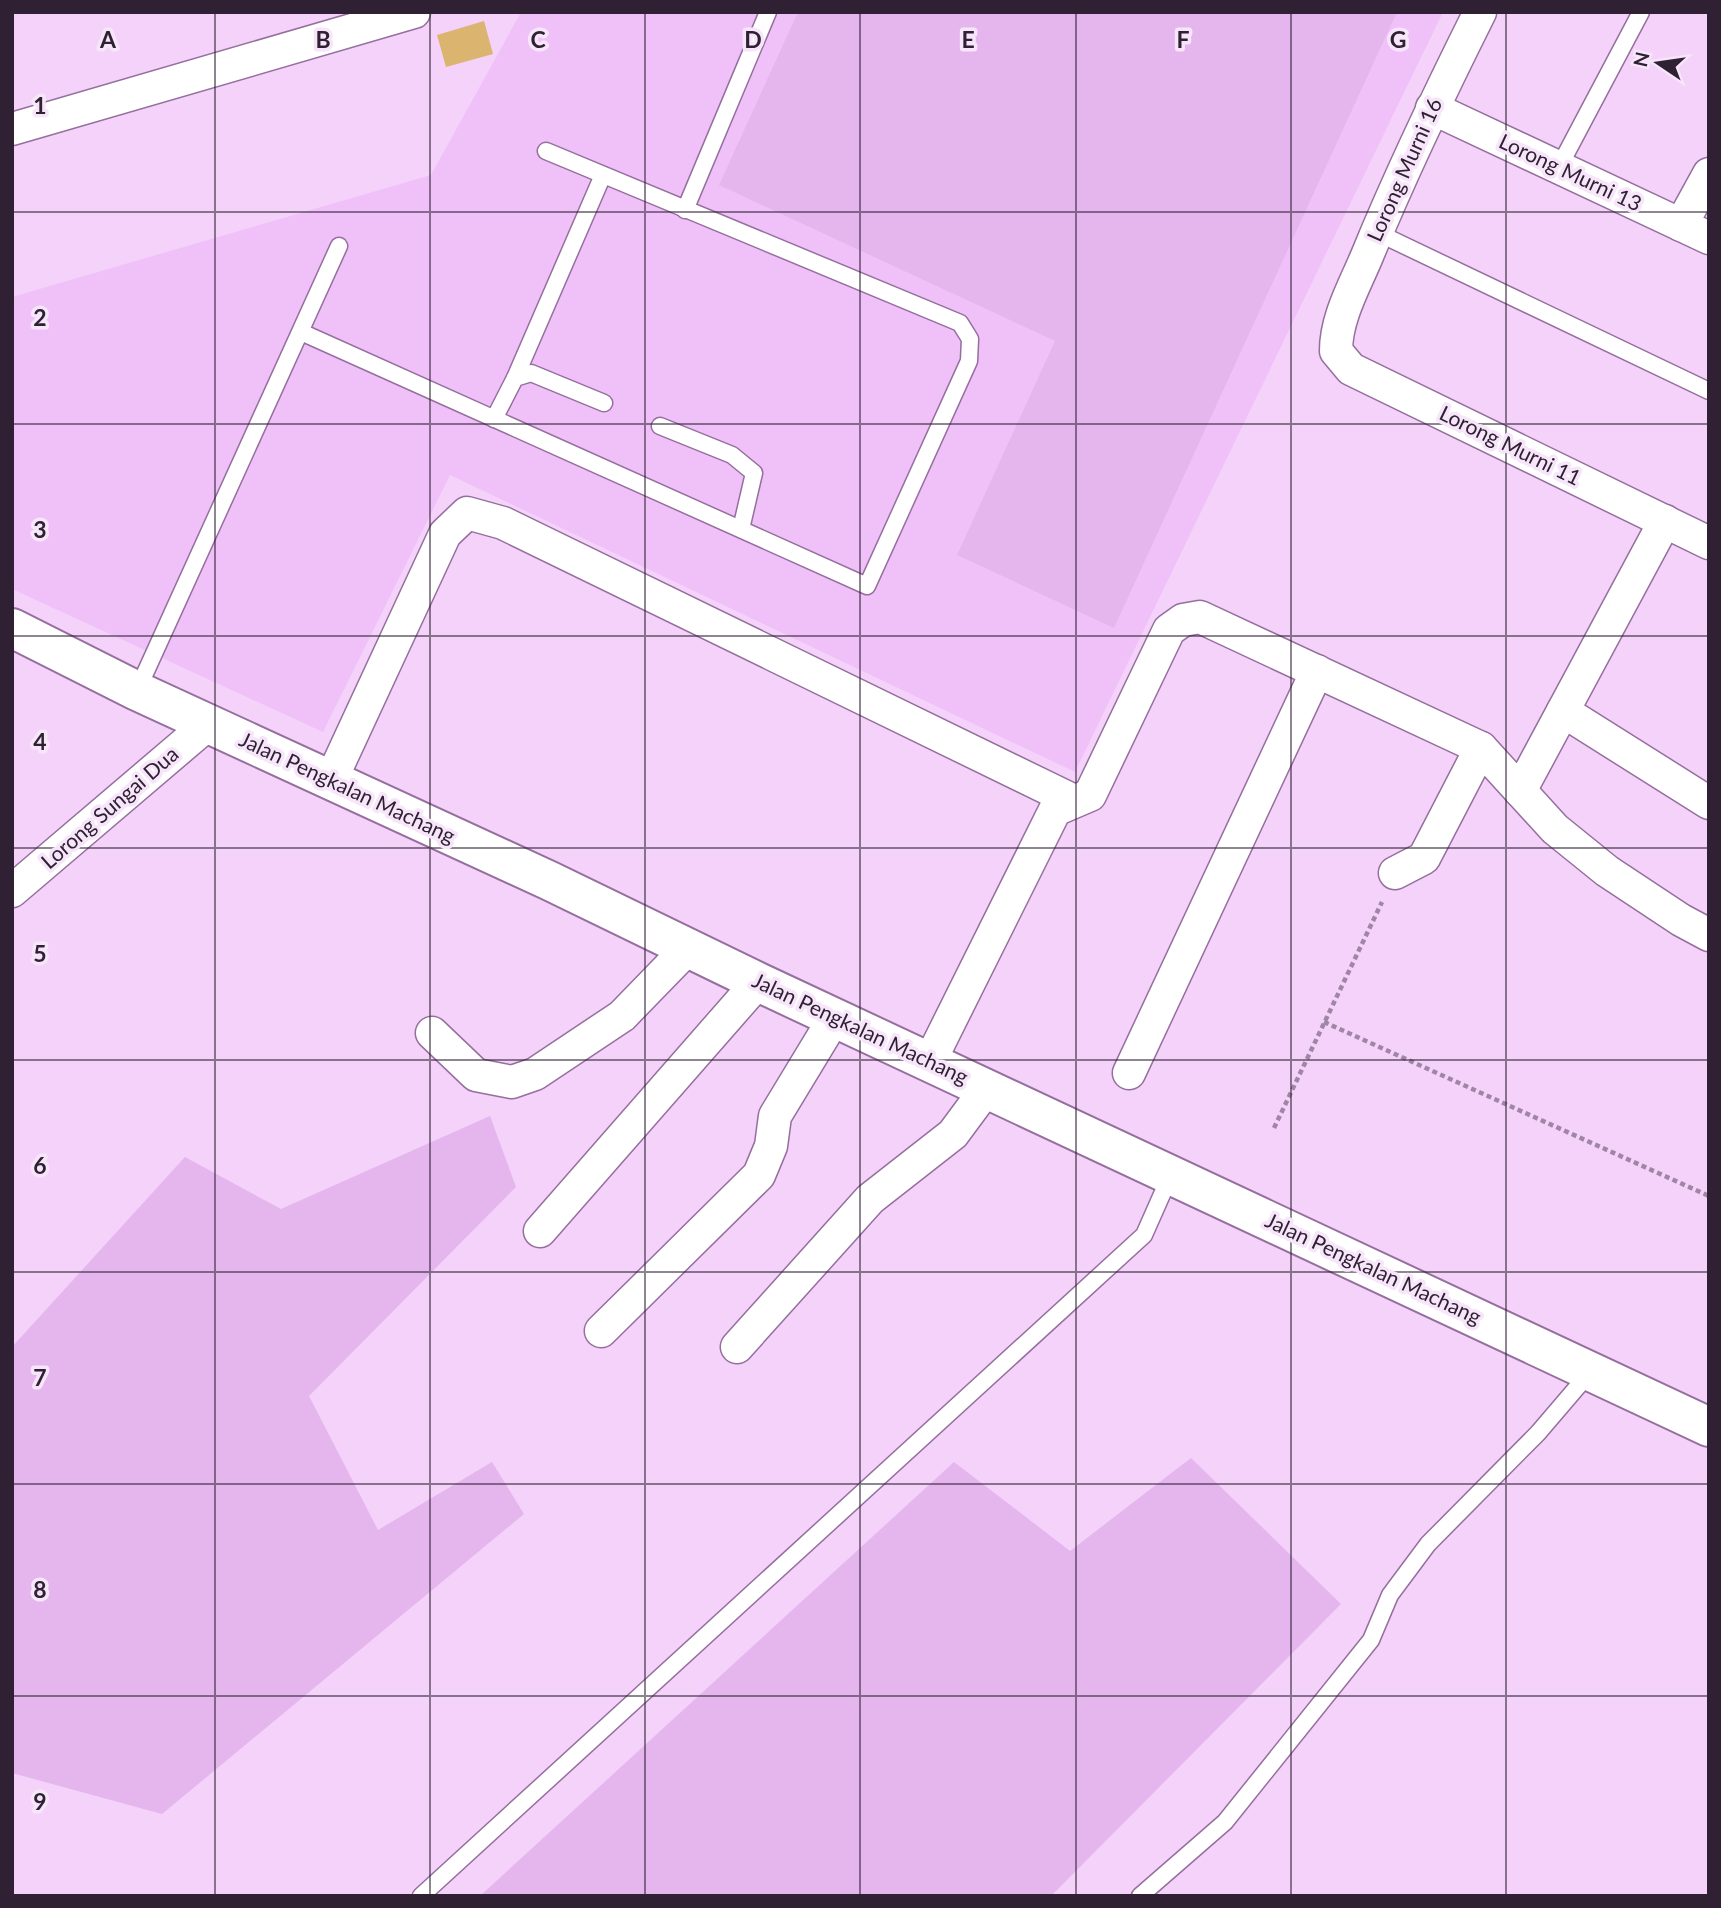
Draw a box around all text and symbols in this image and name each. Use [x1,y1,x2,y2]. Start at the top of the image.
text: A [99,25,117,53]
text: B [315,25,331,53]
text: C [530,25,546,53]
text: D [744,25,762,53]
text: E [961,25,975,53]
text: F [1176,25,1190,53]
text: G [1390,25,1406,53]
north arrow [1623,28,1693,98]
text: N [1628,49,1654,69]
text: 1 [33,91,47,119]
street label: Lorong Murni 16 [1361,94,1446,245]
street label: Lorong Murni 13 [1495,128,1646,216]
text: 2 [33,303,47,331]
street label: Lorong Murni 11 [1436,400,1585,490]
text: 3 [33,515,47,543]
street label: Jalan Pengkalan Machang [236,726,460,848]
text: 4 [33,727,47,755]
street label: Lorong Sungai Dua [35,741,183,873]
text: 5 [33,939,47,967]
street label: Jalan Pengkalan Machang [749,967,973,1089]
text: 6 [33,1151,47,1179]
street label: Jalan Pengkalan Machang [1262,1207,1486,1329]
text: 7 [33,1363,47,1391]
text: 8 [33,1575,47,1603]
text: 9 [33,1787,47,1815]

